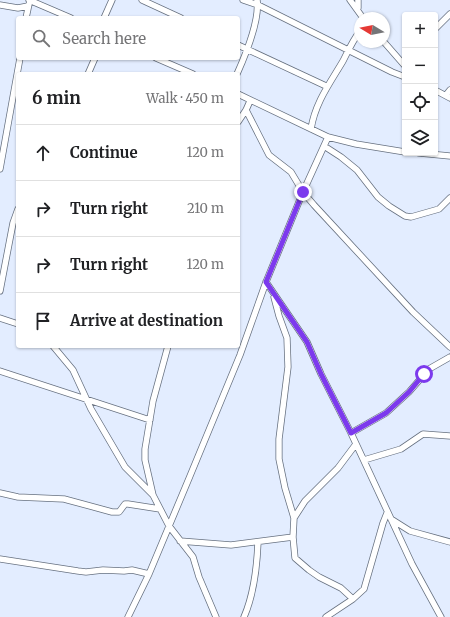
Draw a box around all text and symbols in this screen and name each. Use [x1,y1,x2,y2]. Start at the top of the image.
north arrow [354,12,390,48]
map controls [402,12,438,156]
button: + [402,12,438,48]
search box [16,16,240,60]
icon: search [30,27,52,49]
text: Search here [62,29,146,48]
button: − [402,48,438,84]
button: locate [402,84,438,120]
text: 6 min [32,87,81,109]
text: Walk · 450 m [146,90,224,107]
button: layers [402,120,438,156]
icon: ahead [32,142,54,164]
text: Continue [70,143,138,162]
text: 120 m [186,144,224,161]
route end [294,183,312,201]
icon: right [32,198,54,220]
text: Turn right [70,199,148,218]
text: 210 m [187,200,224,217]
icon: right [32,254,54,276]
text: Turn right [70,255,148,274]
text: 120 m [186,256,224,273]
icon: arrive [32,310,54,332]
text: Arrive at destination [70,311,223,330]
route start [415,365,433,383]

